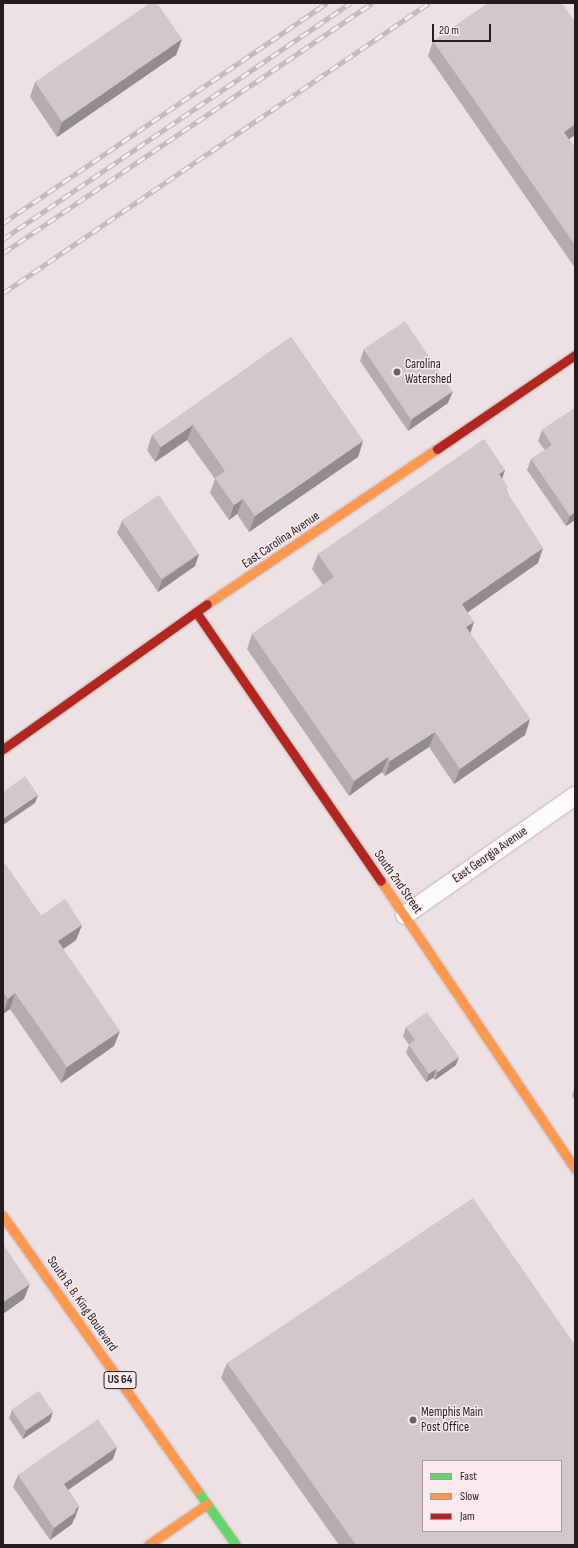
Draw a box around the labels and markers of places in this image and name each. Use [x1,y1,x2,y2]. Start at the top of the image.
place label: Carolina Watershed [405,357,452,388]
marker: Carolina Watershed [392,367,402,377]
place label: Memphis Main Post Office [421,1405,483,1436]
marker: Memphis Main Post Office [408,1415,418,1425]

